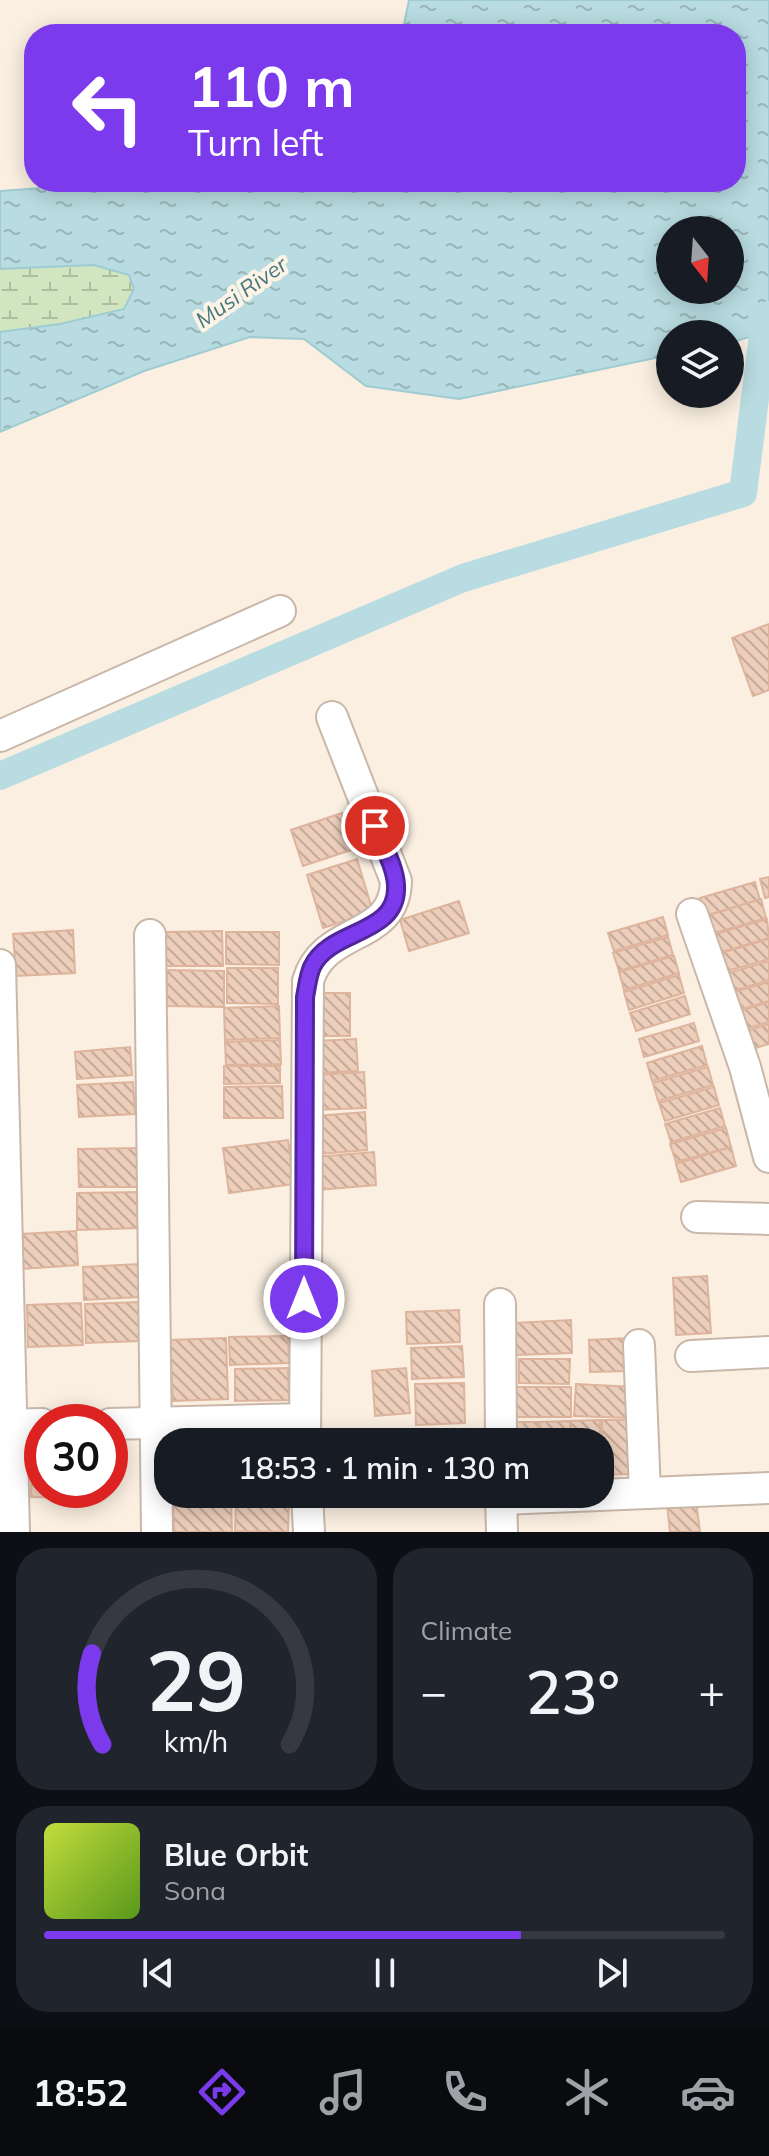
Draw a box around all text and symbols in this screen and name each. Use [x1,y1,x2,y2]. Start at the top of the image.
text: 110 m [188,51,355,121]
icon: left [56,56,160,160]
text: Turn left [188,120,324,165]
north arrow [656,216,744,304]
map controls [656,216,744,408]
water label: Musi River [190,250,293,334]
button: layers [656,320,744,408]
pin [341,792,409,860]
icon: arrive [353,804,397,848]
position arrow [262,1257,346,1341]
speed limit sign: 30 [24,1404,128,1508]
text: 18:53 · 1 min · 130 m [238,1449,530,1487]
text: Climate [421,1614,512,1647]
text: 29 [146,1627,246,1732]
text: 23° [526,1654,620,1729]
text: − [421,1664,447,1719]
text: + [699,1664,725,1719]
text: km/h [164,1723,229,1759]
text: Blue Orbit [164,1836,308,1874]
text: Sona [164,1874,226,1907]
icon: previous [136,1951,180,1995]
icon: pause [363,1951,407,1995]
icon: next [590,1951,634,1995]
icon: directions [194,2064,250,2120]
icon: music [315,2064,371,2120]
icon: phone [437,2064,493,2120]
icon: climate [559,2064,615,2120]
icon: car [680,2064,736,2120]
text: 18:52 [33,2070,128,2115]

